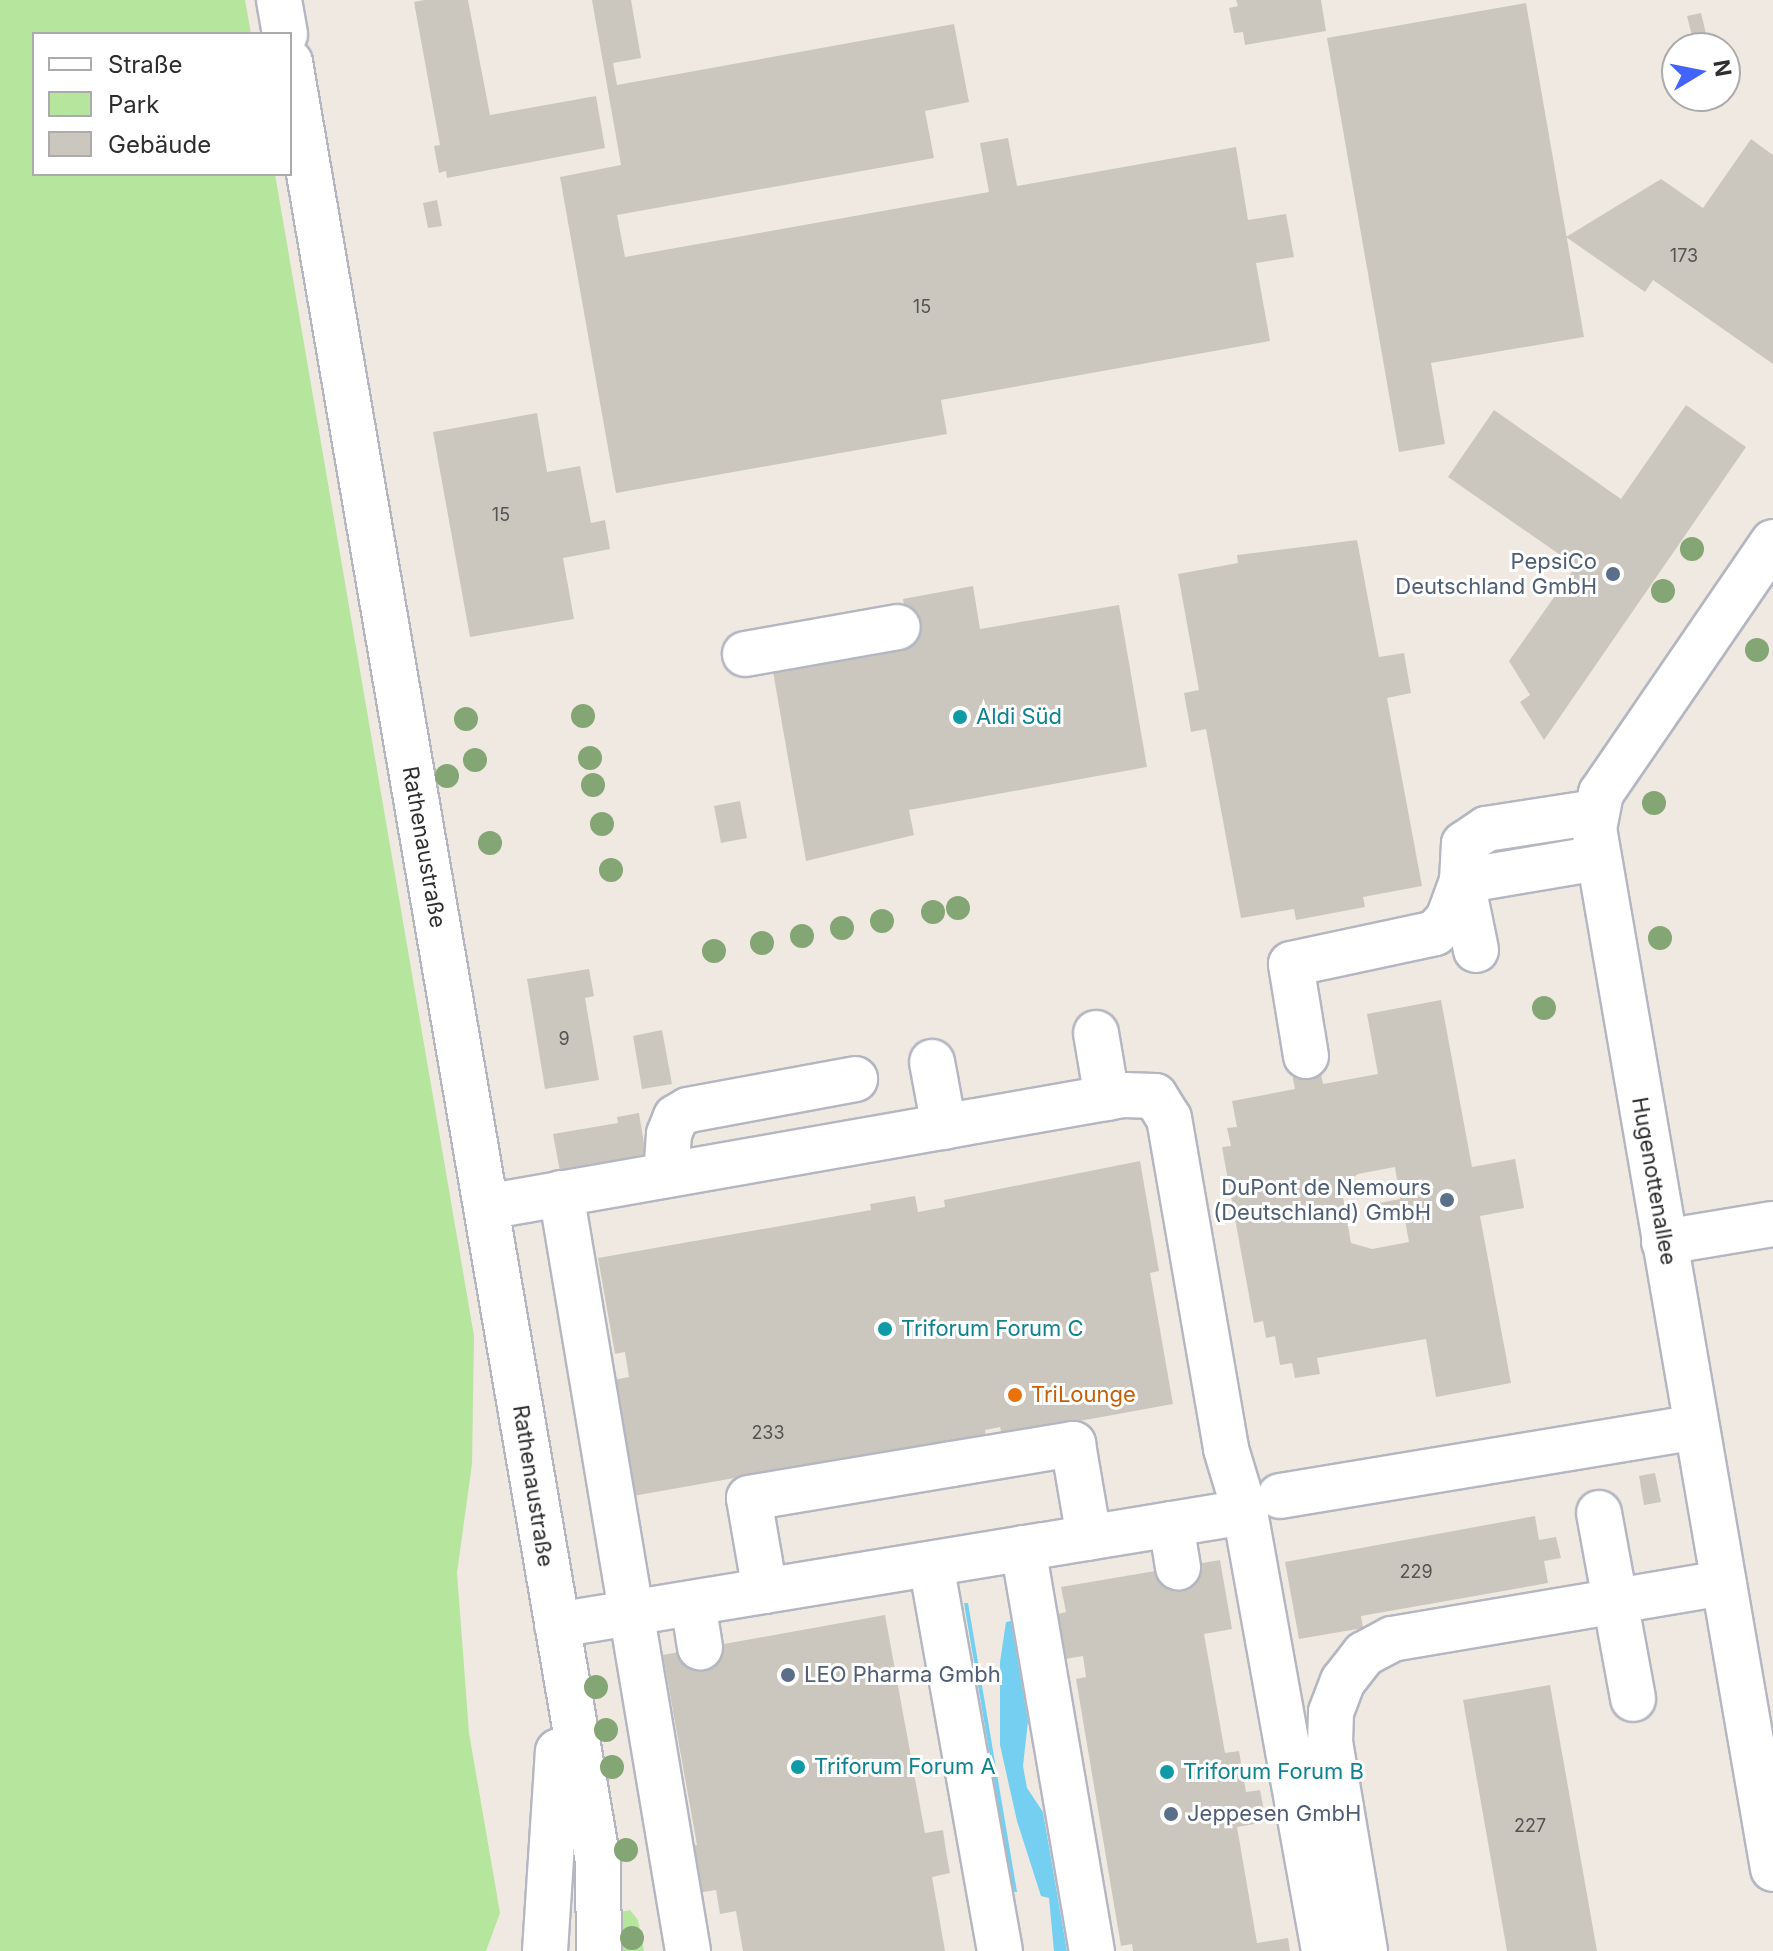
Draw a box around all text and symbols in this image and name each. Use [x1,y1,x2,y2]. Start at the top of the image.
legend [32,32,292,176]
north arrow [1661,32,1741,112]
text: Straße [108,50,183,79]
text: N [1708,58,1737,79]
text: Park [108,90,159,119]
text: Gebäude [108,130,211,159]
house number: 173 [1670,245,1698,267]
house number: 15 [913,296,931,318]
house number: 15 [492,504,510,526]
place label: PepsiCo Deutschland GmbH [1395,548,1597,600]
marker: PepsiCo Deutschland GmbH [1604,565,1622,583]
place label: Aldi Süd [976,704,1062,730]
marker: Aldi Süd [951,708,969,726]
street label: Rathenaustraße [397,764,451,930]
house number: 9 [558,1028,570,1050]
street label: Hugenottenallee [1626,1095,1682,1267]
place label: DuPont de Nemours (Deutschland) GmbH [1213,1174,1431,1226]
marker: DuPont de Nemours (Deutschland) GmbH [1438,1191,1456,1209]
place label: Triforum Forum C [901,1316,1083,1342]
marker: Triforum Forum C [876,1320,894,1338]
place label: TriLounge [1031,1382,1136,1408]
marker: TriLounge [1006,1386,1024,1404]
street label: Rathenaustraße [507,1403,559,1569]
house number: 233 [751,1422,785,1444]
house number: 229 [1399,1561,1433,1583]
place label: LEO Pharma Gmbh [804,1662,1001,1688]
marker: LEO Pharma Gmbh [779,1666,797,1684]
place label: Triforum Forum A [814,1754,996,1780]
marker: Triforum Forum A [789,1758,807,1776]
place label: Triforum Forum B [1183,1759,1364,1785]
marker: Triforum Forum B [1158,1763,1176,1781]
place label: Jeppesen GmbH [1187,1801,1361,1827]
marker: Jeppesen GmbH [1162,1805,1180,1823]
house number: 227 [1514,1815,1546,1837]

